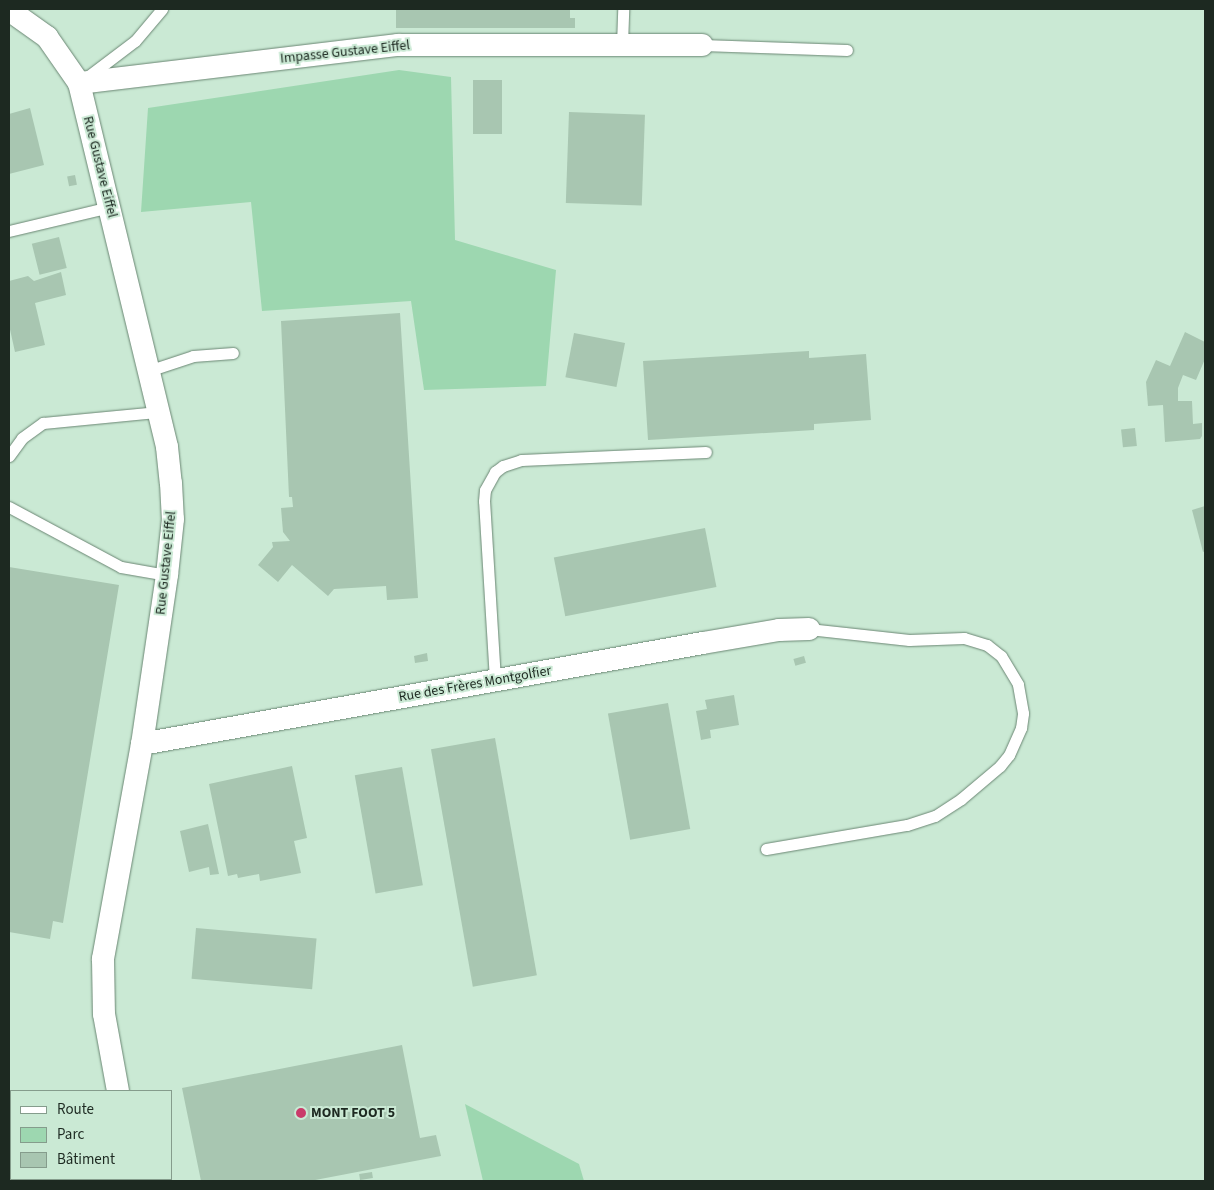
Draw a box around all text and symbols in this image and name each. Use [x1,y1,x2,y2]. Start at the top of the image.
street label: Impasse Gustave Eiffel [279,37,411,67]
street label: Rue Gustave Eiffel [79,114,121,220]
street label: Rue Gustave Eiffel [152,510,180,616]
street label: Rue des Frères Montgolfier [397,662,553,706]
legend [10,1090,172,1180]
text: Route [57,1099,94,1120]
place label: MONT FOOT 5 [311,1105,395,1121]
marker: MONT FOOT 5 [295,1107,307,1119]
text: Parc [57,1124,84,1145]
text: Bâtiment [57,1149,115,1170]

